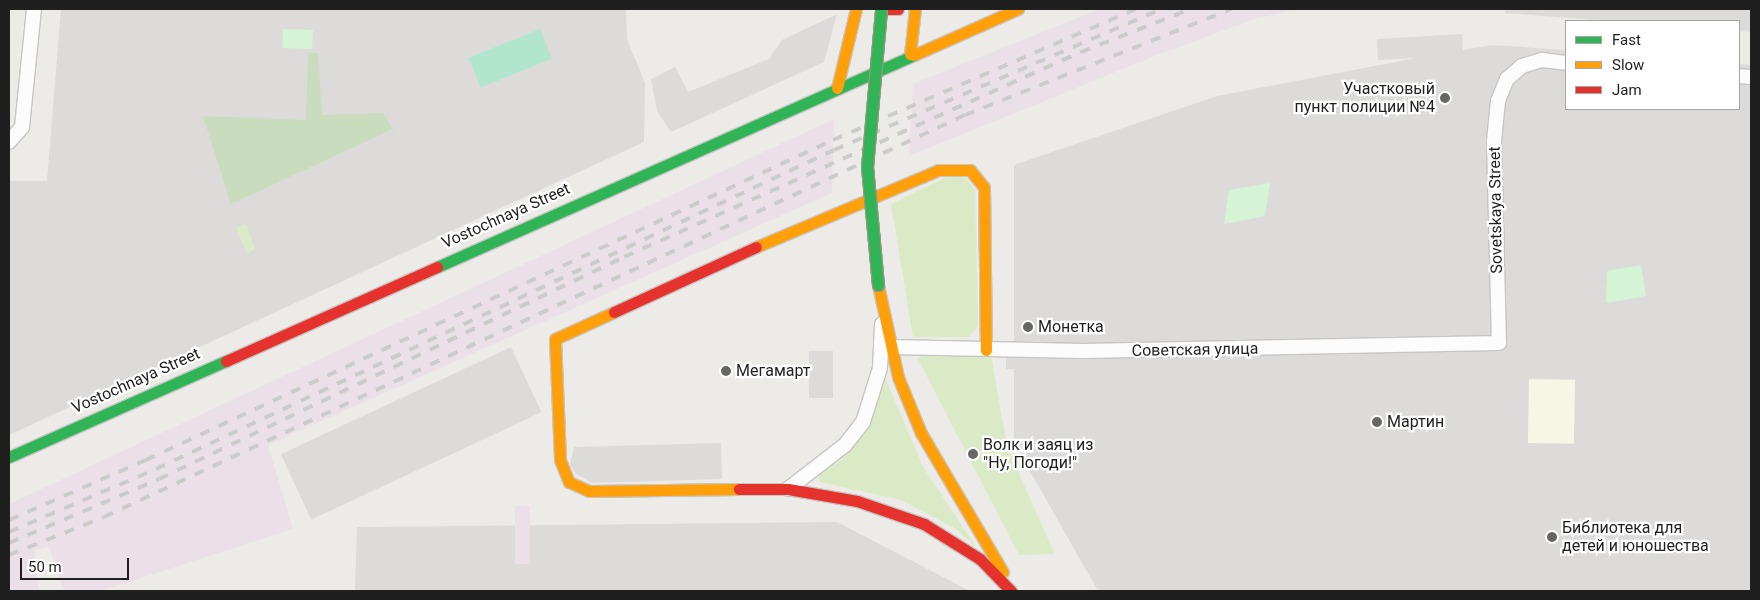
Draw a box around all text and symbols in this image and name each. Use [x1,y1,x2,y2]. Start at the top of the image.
legend [1565,20,1740,110]
text: Fast [1612,31,1641,49]
text: Slow [1612,56,1644,74]
place label: Участковый пункт полиции №4 [1295,79,1435,117]
text: Jam [1612,81,1642,99]
marker: Участковый пункт полиции №4 [1439,92,1451,104]
street label: Sovetskaya Street [1485,146,1507,274]
street label: Vostochnaya Street [439,179,573,253]
place label: Монетка [1038,317,1104,337]
marker: Монетка [1022,321,1034,333]
street label: Советская улица [1132,339,1258,361]
street label: Vostochnaya Street [69,344,203,418]
place label: Мегамарт [736,361,810,381]
marker: Мегамарт [720,365,732,377]
place label: Мартин [1387,412,1444,432]
marker: Мартин [1371,416,1383,428]
place label: Волк и заяц из "Ну, Погоди!" [983,435,1093,473]
marker: Волк и заяц из "Ну, Погоди!" [967,448,979,460]
place label: Библиотека для детей и юношества [1562,518,1709,556]
marker: Библиотека для детей и юношества [1546,531,1558,543]
scale bar [22,548,131,580]
text: 50 m [28,558,62,576]

